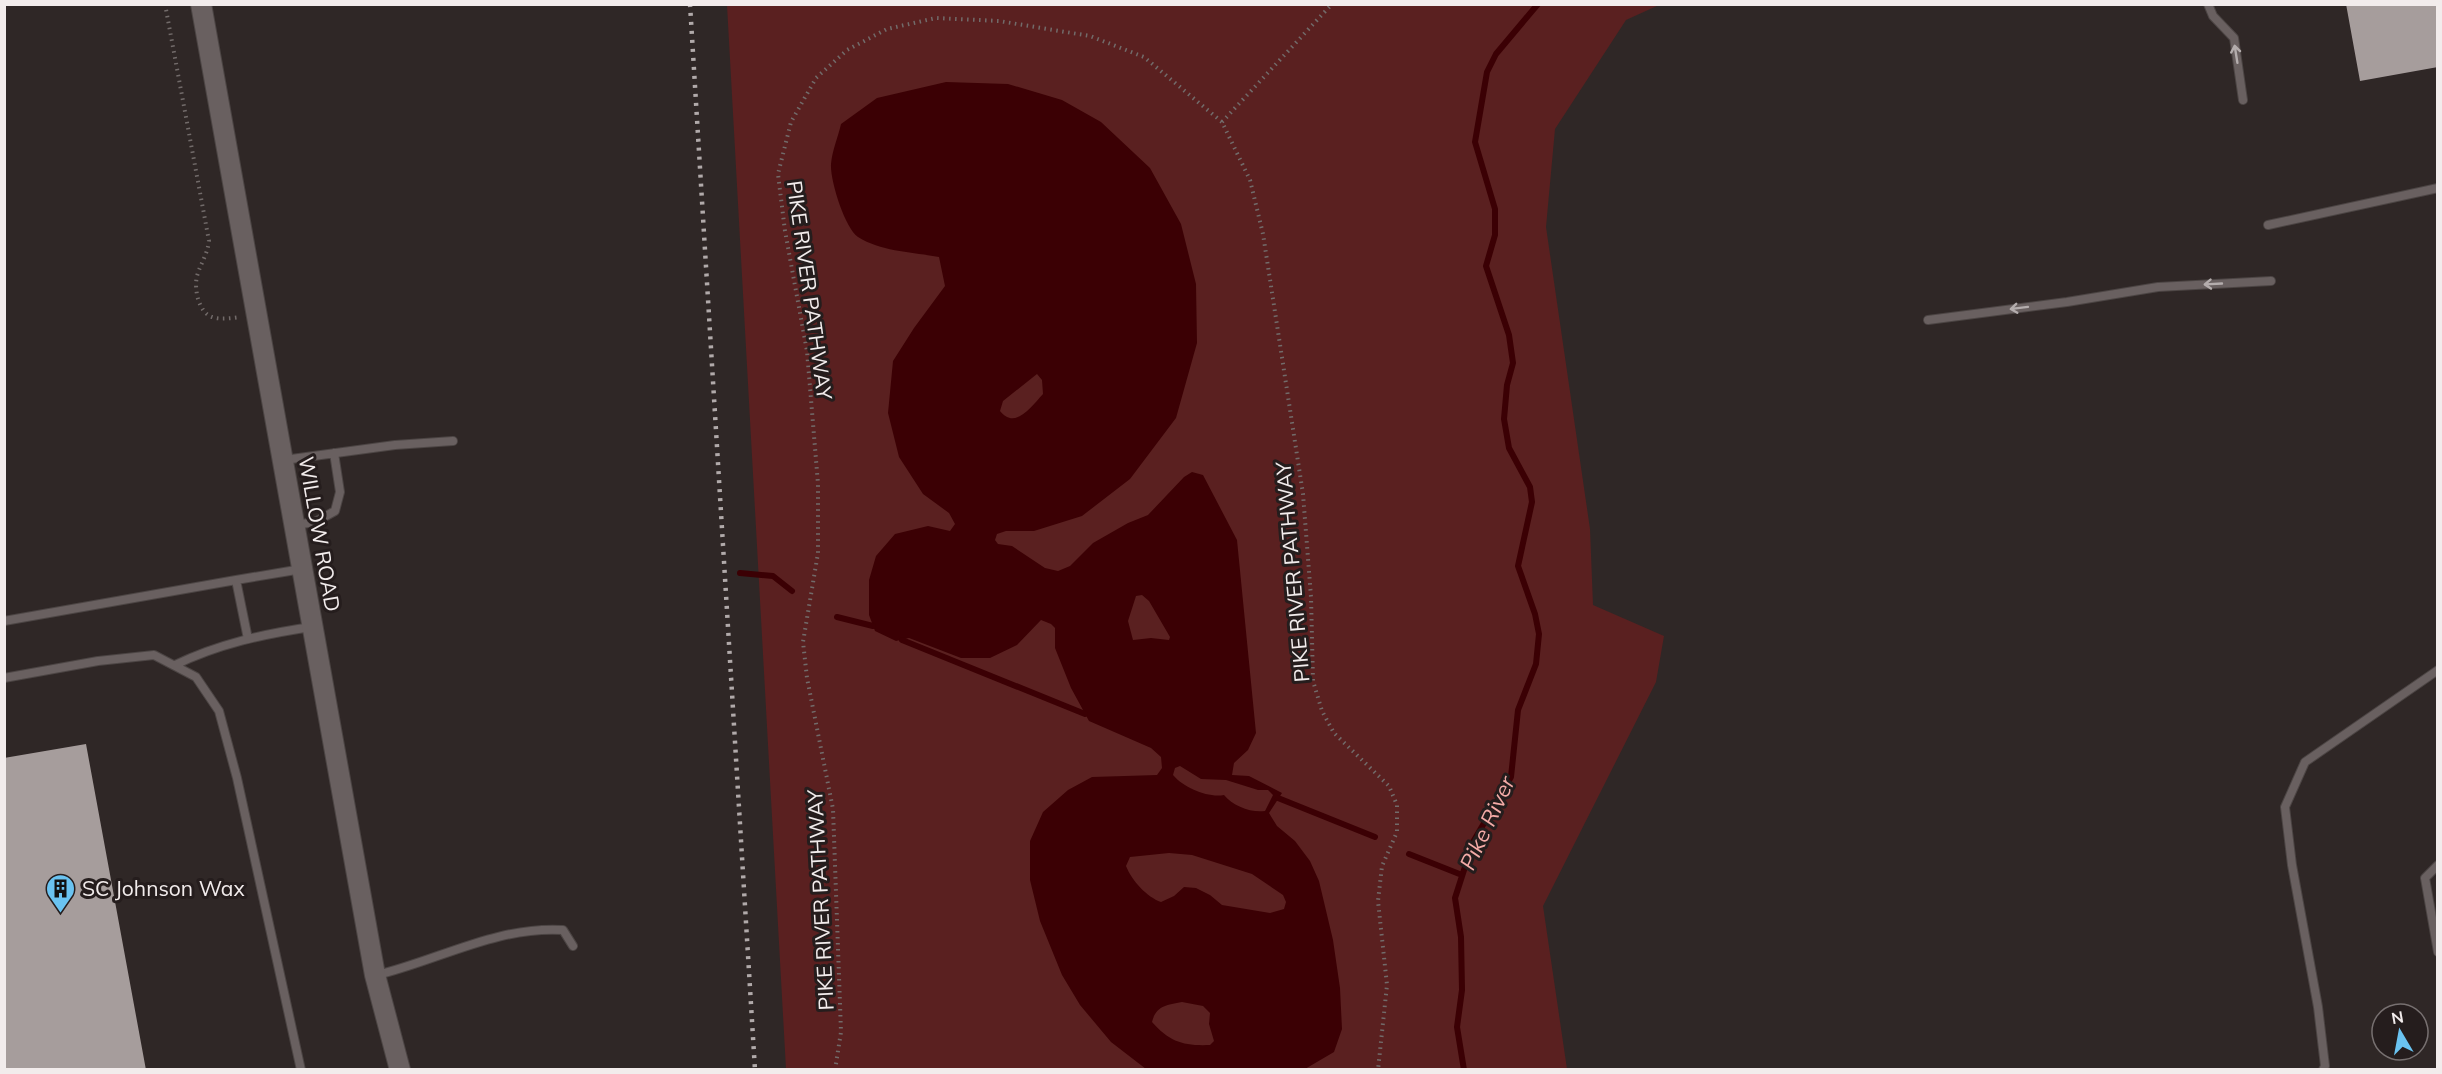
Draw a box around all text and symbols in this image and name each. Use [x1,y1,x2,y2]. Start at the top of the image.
one-way arrow [2231,44,2242,64]
street label: PIKE RIVER PATHWAY [782,179,838,401]
one-way arrow [2203,279,2223,290]
one-way arrow [2010,303,2030,314]
street label: WILLOW ROAD [294,454,346,614]
street label: PIKE RIVER PATHWAY [1269,461,1315,683]
water label: Pike River [1453,771,1521,874]
street label: PIKE RIVER PATHWAY [801,789,839,1011]
building icon: SC Johnson Wax [45,872,77,914]
place label: SC Johnson Wax [82,875,245,901]
north arrow [2370,1002,2430,1062]
text: N [2390,1006,2405,1028]

